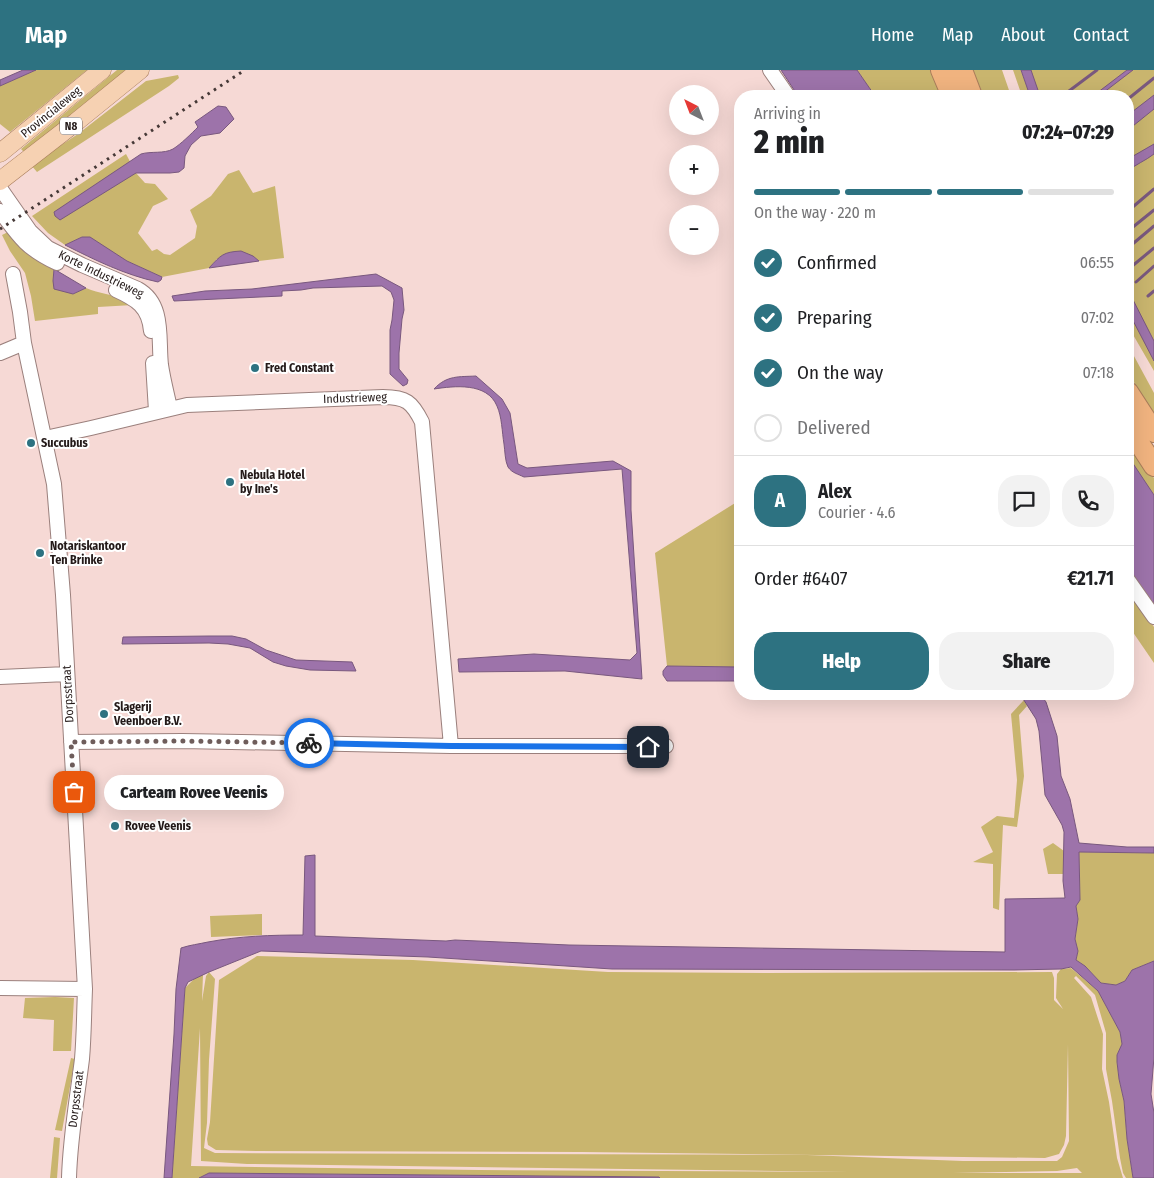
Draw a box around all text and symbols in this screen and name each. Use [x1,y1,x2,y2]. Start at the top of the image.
text: Map [25,21,67,49]
text: Home [871,24,914,46]
text: Map [942,24,973,46]
text: About [1001,24,1045,46]
text: Contact [1073,24,1129,46]
street label: Provincialeweg [18,83,84,140]
north arrow [669,85,719,135]
map controls [669,85,719,255]
text: Arriving in [754,104,821,123]
road number: N8 [60,118,82,134]
text: 07:24–07:29 [1022,121,1114,144]
text: 2 min [754,123,825,161]
button: + [669,145,719,195]
text: On the way · 220 m [754,203,876,222]
button: − [669,205,719,255]
street label: Korte Industrieweg [56,247,146,301]
icon: check [754,249,782,277]
text: Confirmed [797,251,877,274]
text: 06:55 [1080,253,1114,272]
icon: check [754,304,782,332]
text: Preparing [797,306,872,329]
text: 07:02 [1081,308,1114,327]
icon: check [754,359,782,387]
place label: Fred Constant [265,361,334,375]
text: On the way [797,361,883,384]
marker: Fred Constant [249,362,261,374]
text: 07:18 [1082,363,1114,382]
street label: Industrieweg [323,390,387,406]
text: Delivered [797,416,871,439]
place label: Succubus [41,436,89,450]
marker: Succubus [25,437,37,449]
place label: Nebula Hotel by Ine's [240,468,305,496]
button: chat [998,475,1050,527]
button: phone [1062,475,1114,527]
marker: Nebula Hotel by Ine's [224,476,236,488]
text: Alex [818,480,852,503]
text: A [775,489,785,512]
text: Courier · 4.6 [818,503,896,522]
place label: Notariskantoor Ten Brinke [50,539,126,567]
marker: Notariskantoor Ten Brinke [34,547,46,559]
text: Order #6407 [754,567,848,590]
text: €21.71 [1067,567,1114,590]
button: Help [754,632,929,690]
button: Share [939,632,1114,690]
street label: Dorpsstraat [60,665,76,723]
place label: Slagerij Veenboer B.V. [113,700,182,728]
marker: Slagerij Veenboer B.V. [98,708,110,720]
courier [284,718,334,768]
pin [627,726,669,768]
icon: bike [295,729,323,757]
icon: home [634,733,662,761]
pin [53,771,95,813]
callout: Carteam Rovee Veenis [104,774,284,810]
icon: bag [60,778,88,806]
text: Carteam Rovee Veenis [120,783,268,802]
place label: Rovee Veenis [125,819,192,833]
marker: Rovee Veenis [109,820,121,832]
street label: Dorpsstraat [66,1070,86,1128]

